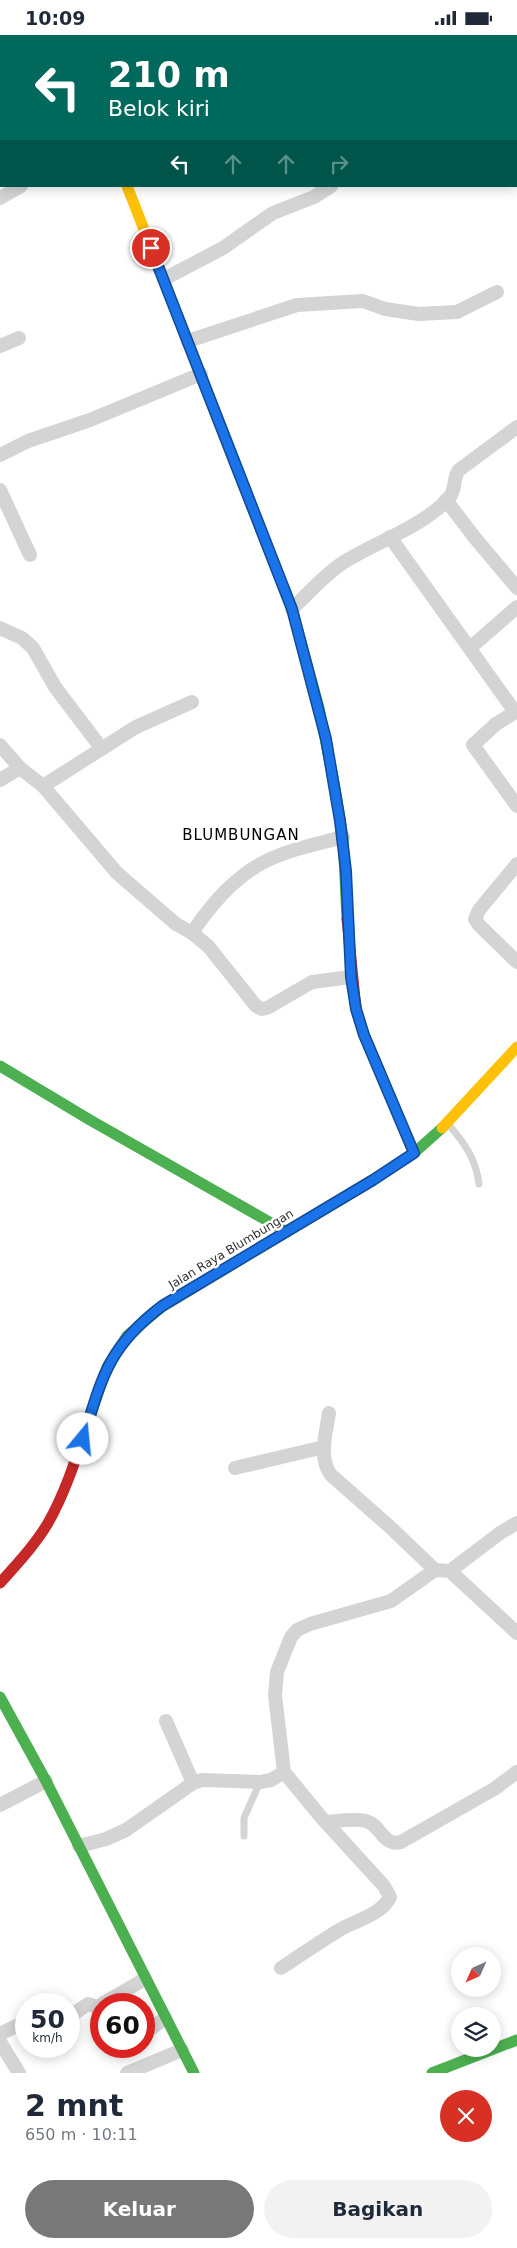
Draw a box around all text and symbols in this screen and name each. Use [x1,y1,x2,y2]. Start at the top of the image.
text: 10:09 [25,7,85,29]
icon: left [25,55,90,120]
text: 210 m [108,55,230,95]
text: Belok kiri [108,96,210,121]
icon: left [166,150,194,178]
icon: ahead [219,150,247,178]
icon: ahead [272,150,300,178]
icon: right [325,150,353,178]
pin [130,227,172,269]
icon: arrive [137,234,165,262]
district label: BLUMBUNGAN [182,826,300,844]
street label: Jalan Raya Blumbungan [165,1206,296,1292]
position arrow [56,1412,108,1464]
north arrow [451,1947,501,1997]
map controls [451,1947,501,2057]
speed limit sign: 60 [90,1993,155,2058]
text: 50 [30,2005,65,2034]
button: layers [451,2007,501,2057]
text: km/h [32,2031,63,2045]
text: 2 mnt [25,2088,123,2123]
button: close [440,2090,492,2142]
text: 650 m · 10:11 [25,2125,138,2144]
button: Keluar [25,2180,254,2238]
button: Bagikan [264,2180,492,2238]

